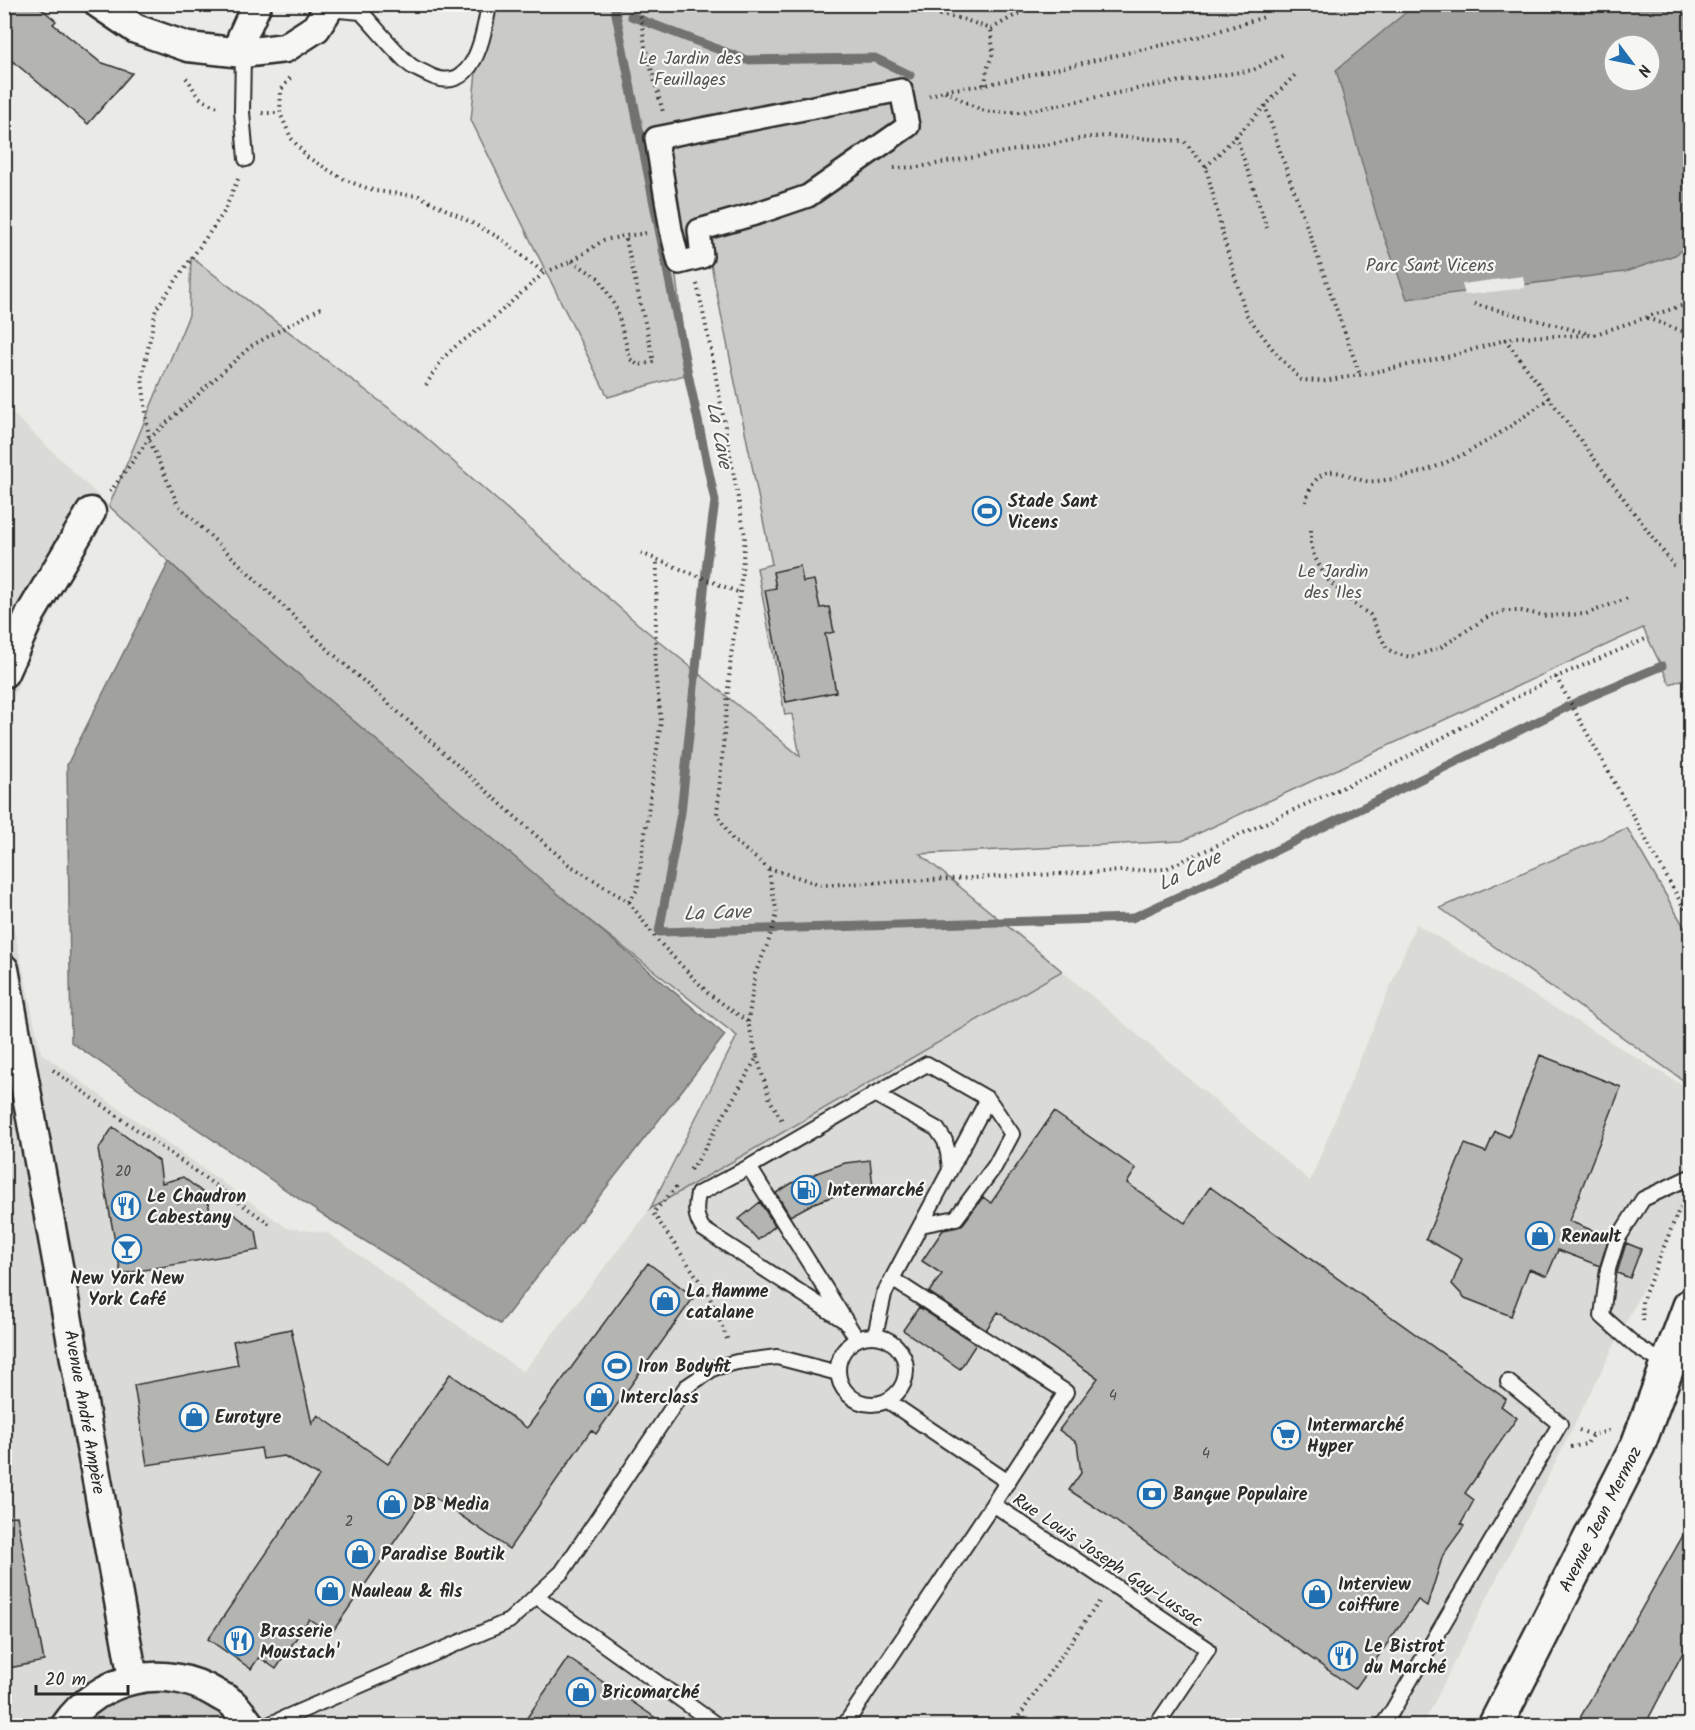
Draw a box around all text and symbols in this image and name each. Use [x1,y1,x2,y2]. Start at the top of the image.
north arrow [1602,33,1662,93]
park label: Le Jardin des Feuillages [639,45,742,95]
text: N [1630,59,1657,81]
park label: Parc Sant Vicens [1366,252,1495,281]
water label: La Cave [696,399,741,473]
place label: Stade Sant Vicens [1008,488,1099,538]
sports icon: Stade Sant Vicens [971,495,1003,527]
park label: Le Jardin des Iles [1298,558,1368,608]
water label: La Cave [1153,842,1229,901]
water label: La Cave [683,897,753,931]
house number: 20 [115,1160,132,1184]
fuel station icon: Intermarché [790,1174,822,1206]
place label: Intermarché [827,1177,924,1206]
place label: Le Chaudron Cabestany [147,1183,246,1233]
restaurant icon: Le Chaudron Cabestany [110,1190,142,1222]
shop icon: Renault [1524,1220,1556,1252]
place label: Renault [1561,1223,1622,1252]
bar icon: New York New York Café [111,1233,143,1265]
place label: New York New York Café [70,1265,184,1315]
place label: La flamme catalane [686,1278,769,1328]
shop icon: La flamme catalane [649,1285,681,1317]
street label: Avenue André Ampère [55,1328,112,1497]
sports icon: Iron Bodyfit [601,1350,633,1382]
place label: Iron Bodyfit [638,1353,732,1382]
shop icon: Interclass [583,1381,615,1413]
place label: Interclass [620,1384,699,1413]
house number: 4 [1109,1384,1117,1408]
shop icon: Eurotyre [178,1401,210,1433]
place label: Eurotyre [215,1404,281,1433]
place label: Intermarché Hyper [1307,1412,1404,1462]
supermarket icon: Intermarché Hyper [1270,1419,1302,1451]
street label: Avenue Jean Mermoz [1552,1441,1651,1598]
house number: 4 [1202,1442,1210,1466]
bank icon: Banque Populaire [1136,1478,1168,1510]
place label: Banque Populaire [1173,1481,1308,1510]
street label: Rue Louis Joseph Gay-Lussac [1006,1486,1208,1636]
shop icon: DB Media [376,1488,408,1520]
place label: DB Media [413,1491,489,1520]
house number: 2 [345,1510,353,1534]
shop icon: Paradise Boutik [344,1538,376,1570]
place label: Paradise Boutik [381,1541,505,1570]
place label: Interview coiffure [1338,1571,1411,1621]
shop icon: Nauleau & fils [314,1575,346,1607]
place label: Nauleau & fils [351,1578,463,1607]
shop icon: Interview coiffure [1301,1578,1333,1610]
place label: Brasserie Moustach' [260,1618,340,1668]
restaurant icon: Brasserie Moustach' [223,1625,255,1657]
place label: Le Bistrot du Marché [1364,1633,1447,1683]
restaurant icon: Le Bistrot du Marché [1327,1640,1359,1672]
scale bar [36,1658,128,1696]
text: 20 m [45,1666,86,1695]
shop icon: Bricomarché [565,1676,597,1708]
place label: Bricomarché [602,1679,700,1708]

